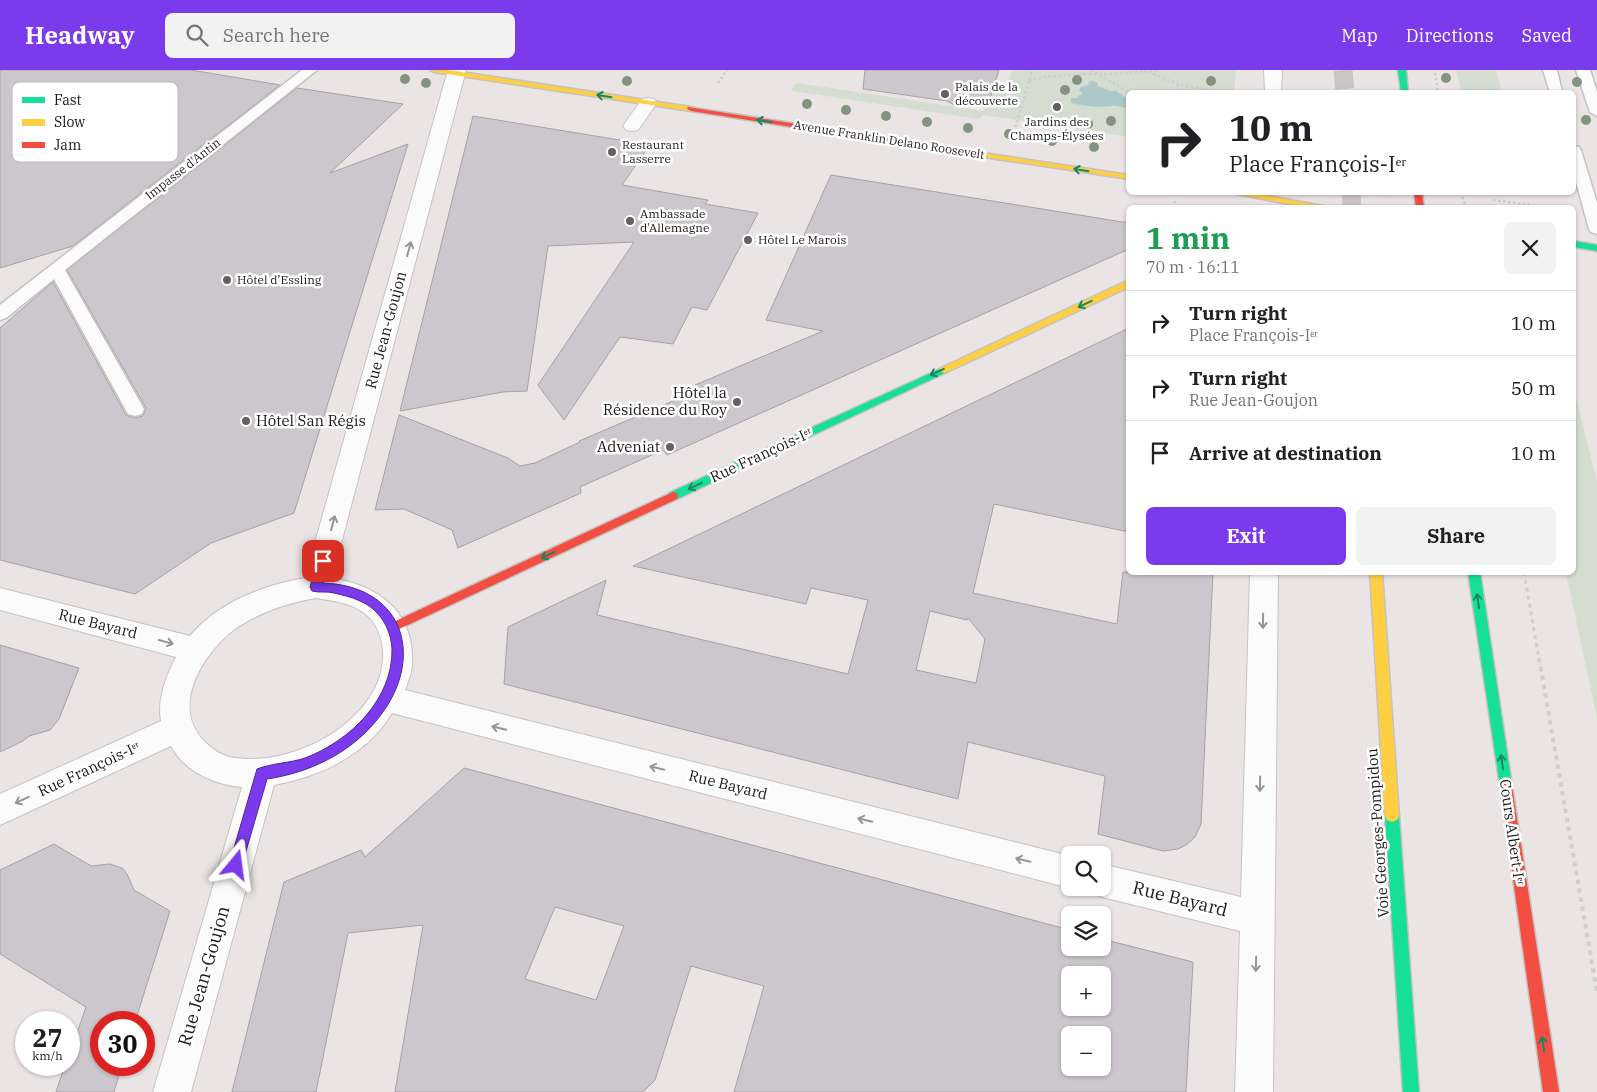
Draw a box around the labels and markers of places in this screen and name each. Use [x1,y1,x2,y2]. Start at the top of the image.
place label: Palais de la découverte [955,79,1019,108]
marker: Palais de la découverte [939,88,951,100]
marker: Jardins des Champs-Élysées [1051,101,1063,113]
place label: Jardins des Champs-Élysées [1010,114,1104,143]
place label: Restaurant Lasserre [622,137,684,166]
marker: Restaurant Lasserre [606,146,618,158]
place label: Ambassade d'Allemagne [640,206,709,235]
marker: Ambassade d'Allemagne [624,215,636,227]
place label: Hôtel Le Marois [758,232,846,247]
marker: Hôtel Le Marois [742,234,754,246]
place label: Hôtel d’Essling [237,272,322,287]
marker: Hôtel d’Essling [221,274,233,286]
place label: Hôtel la Résidence du Roy [603,383,727,419]
marker: Hôtel la Résidence du Roy [731,396,743,408]
place label: Hôtel San Régis [256,411,366,430]
marker: Hôtel San Régis [240,415,252,427]
place label: Adveniat [597,437,660,456]
marker: Adveniat [664,441,676,453]
pin [302,540,344,582]

